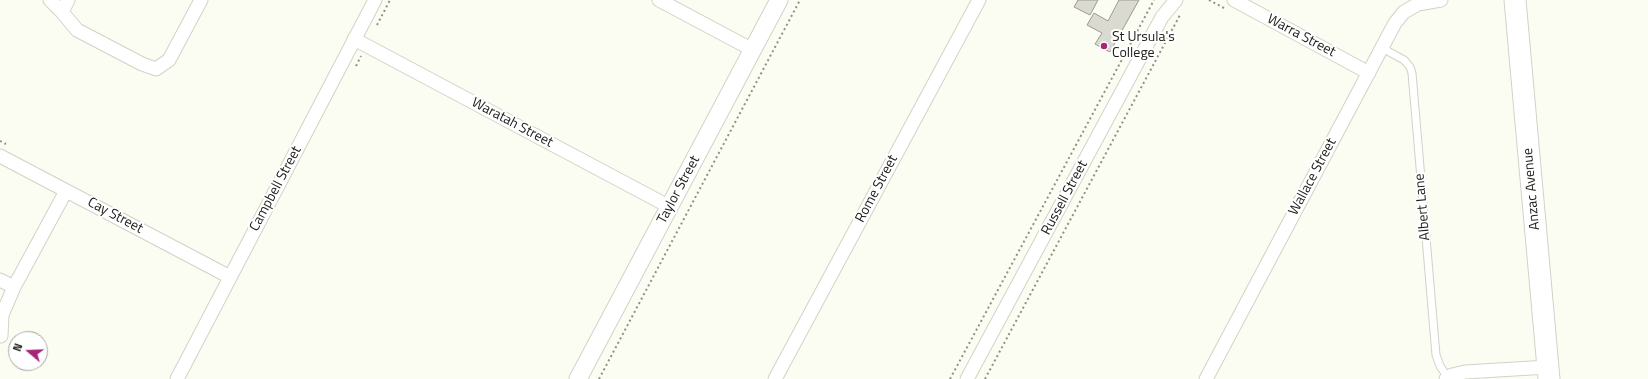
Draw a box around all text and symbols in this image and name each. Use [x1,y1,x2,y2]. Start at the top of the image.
street label: Warra Street [1264,11,1338,61]
place label: St Ursula's College [1112,30,1175,62]
marker: St Ursula's College [1099,41,1109,51]
street label: Waratah Street [468,95,556,151]
street label: Wallace Street [1286,136,1340,218]
street label: Campbell Street [247,144,305,234]
street label: Anzac Avenue [1520,147,1544,231]
street label: Rome Street [852,152,902,226]
street label: Taylor Street [654,153,704,227]
street label: Russell Street [1038,158,1092,238]
street label: Albert Lane [1412,173,1434,241]
street label: Cay Street [84,194,146,238]
north arrow [8,331,48,371]
text: N [9,341,26,354]

